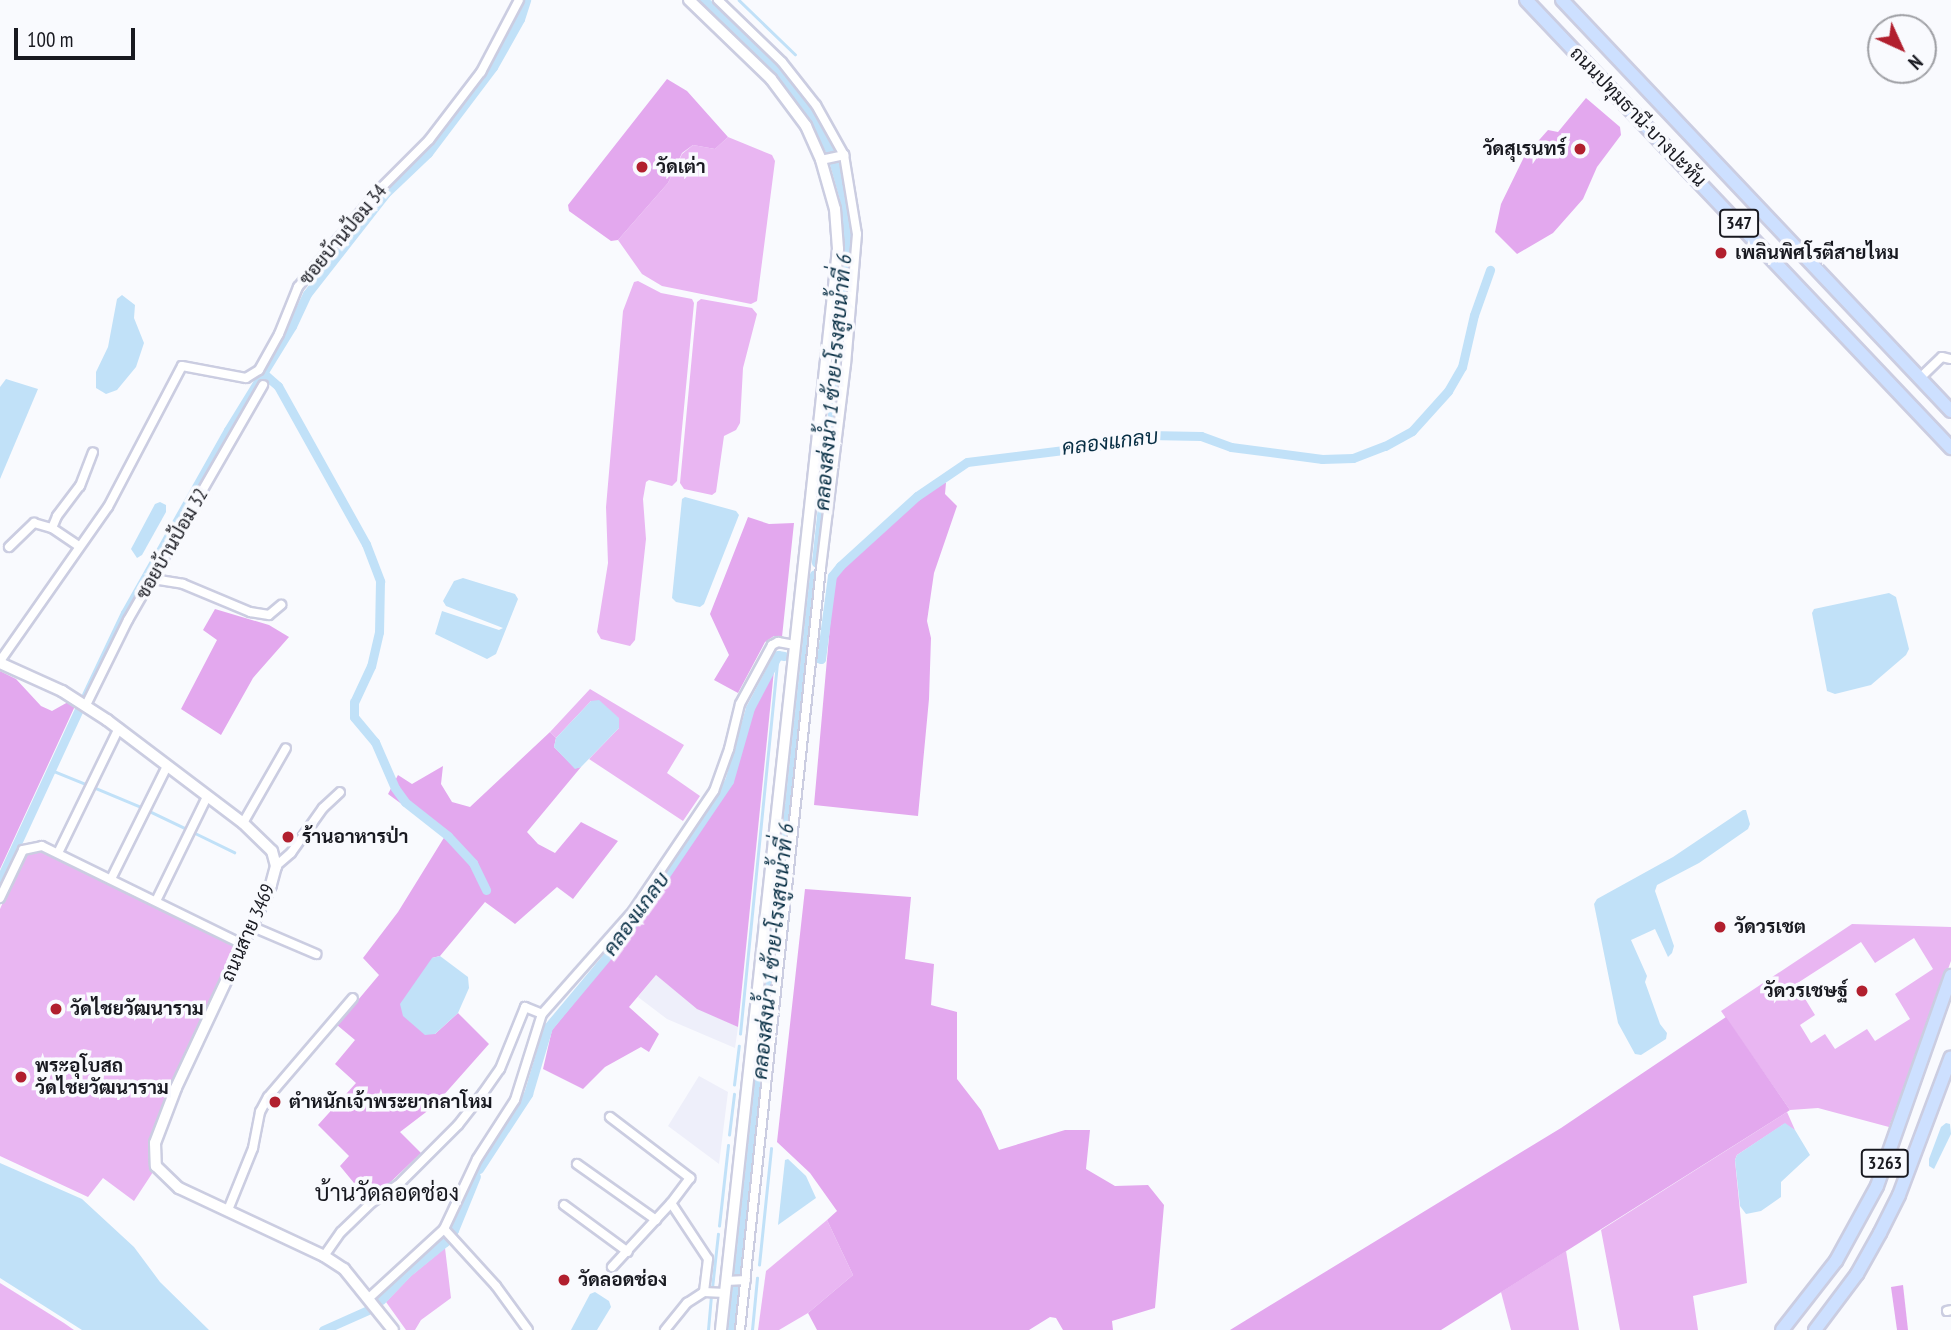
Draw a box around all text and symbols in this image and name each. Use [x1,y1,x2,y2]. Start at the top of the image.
scale bar [18,14,138,58]
north arrow [1867,14,1937,84]
text: 100 m [27,26,73,53]
street label: ถนนปทุมธานี-บางปะหัน [1565,42,1711,192]
text: N [1903,50,1928,75]
place label: วัดสุเรนทร์ [1482,138,1566,160]
marker: วัดสุเรนทร์ [1572,141,1588,157]
place label: วัดเต่า [656,156,706,178]
marker: วัดเต่า [634,159,650,175]
street label: ซอยบ้านป้อม 34 [295,180,391,290]
road number: 347 [1718,208,1760,238]
place label: เพลินพิศโรตีสายไหม [1735,242,1899,264]
marker: เพลินพิศโรตีสายไหม [1713,245,1729,261]
water label: คลองส่งน้ำ 1 ซ้าย-โรงสูบน้ำที่ 6 [809,254,857,512]
water label: คลองแกลบ [1060,424,1160,460]
street label: ซอยบ้านป้อม 32 [131,485,213,603]
water label: คลองส่งน้ำ 1 ซ้าย-โรงสูบน้ำที่ 6 [747,823,799,1081]
place label: ร้านอาหารป่า [302,826,408,848]
marker: ร้านอาหารป่า [280,829,296,845]
water label: คลองแกลบ [597,867,675,961]
street label: ถนนสาย 3469 [216,881,280,985]
place label: วัดวรเชต [1734,916,1806,938]
marker: วัดวรเชต [1712,919,1728,935]
place label: วัดวรเชษฐ์ [1763,980,1848,1002]
marker: วัดวรเชษฐ์ [1854,983,1870,999]
place label: วัดไชยวัฒนาราม [70,998,204,1020]
marker: วัดไชยวัฒนาราม [48,1001,64,1017]
place label: พระอุโบสถ วัดไชยวัฒนาราม [35,1055,169,1099]
marker: พระอุโบสถ วัดไชยวัฒนาราม [13,1069,29,1085]
place label: ตำหนักเจ้าพระยากลาโหม [289,1091,492,1113]
marker: ตำหนักเจ้าพระยากลาโหม [267,1094,283,1110]
road number: 3263 [1860,1148,1910,1178]
district label: บ้านวัดลอดช่อง [315,1179,459,1207]
place label: วัดลอดช่อง [578,1269,667,1291]
marker: วัดลอดช่อง [556,1272,572,1288]

